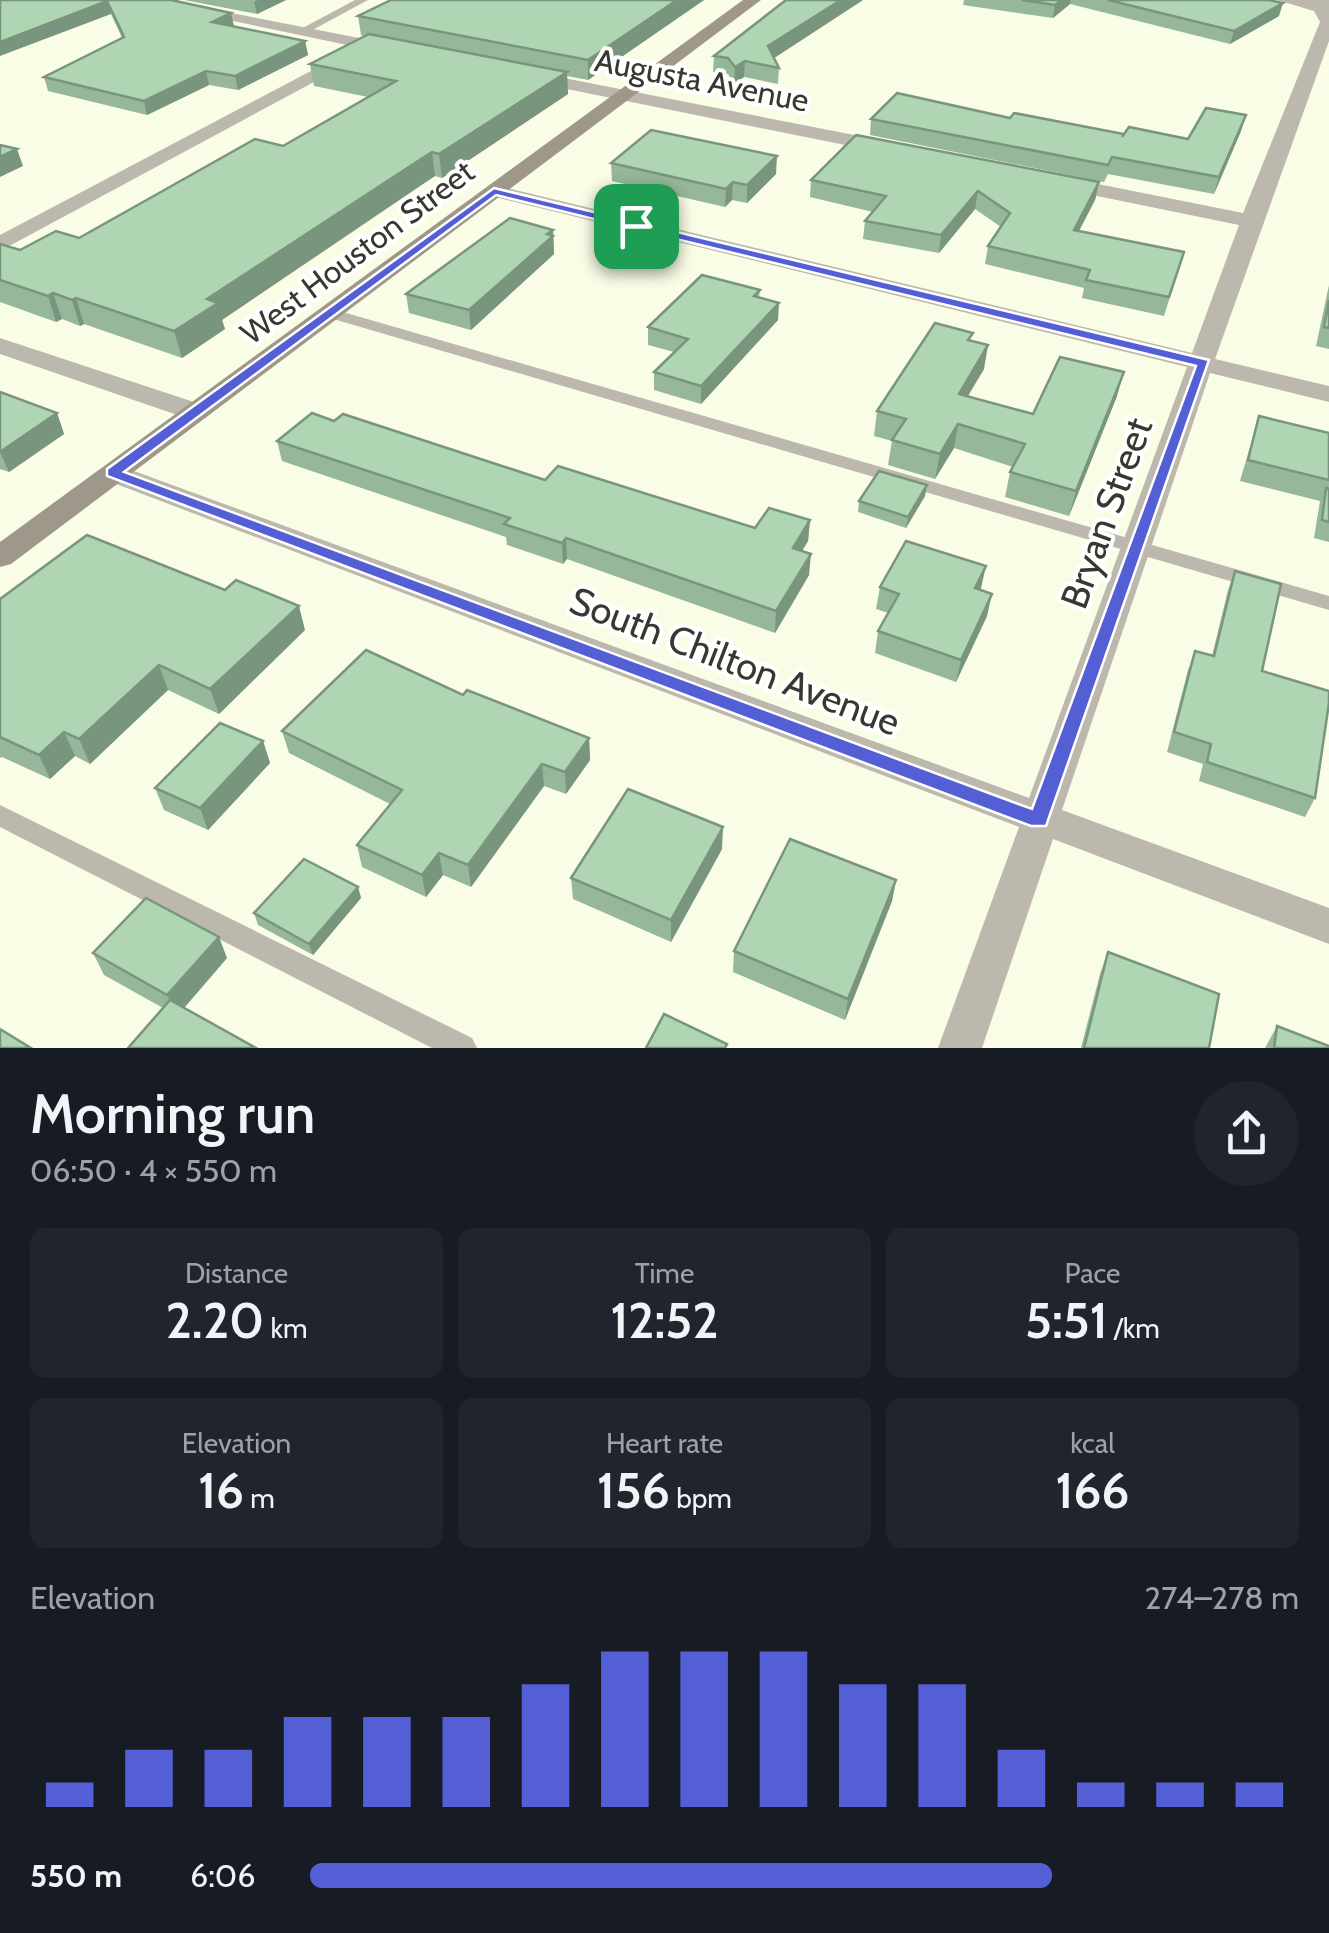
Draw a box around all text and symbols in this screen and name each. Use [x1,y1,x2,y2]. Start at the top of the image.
street label: Augusta Avenue [592,40,812,120]
street label: West Houston Street [233,151,482,352]
pin [594,184,679,269]
icon: arrive [609,199,664,254]
street label: Bryan Street [1050,411,1162,615]
street label: South Chilton Avenue [563,576,907,746]
text: Morning run [30,1080,315,1147]
button: share [1194,1081,1299,1186]
text: 06:50 · 4 × 550 m [30,1151,277,1190]
text: Distance [185,1256,288,1290]
text: Time [635,1256,694,1290]
text: Pace [1065,1256,1120,1290]
text: 2.20 [165,1290,264,1351]
text: 12:52 [610,1290,719,1351]
text: 5:51 [1025,1290,1107,1351]
text: km [264,1311,308,1345]
text: /km [1107,1311,1160,1345]
text: Elevation [182,1426,291,1460]
text: Heart rate [606,1426,723,1460]
text: kcal [1070,1426,1115,1460]
text: 16 [198,1460,244,1521]
text: 156 [597,1460,670,1521]
text: 166 [1055,1460,1130,1521]
text: m [244,1481,275,1515]
text: bpm [670,1481,732,1515]
text: Elevation [30,1578,155,1617]
text: 274–278 m [1144,1578,1299,1617]
text: 550 m [30,1856,122,1895]
text: 6:06 [190,1856,255,1895]

